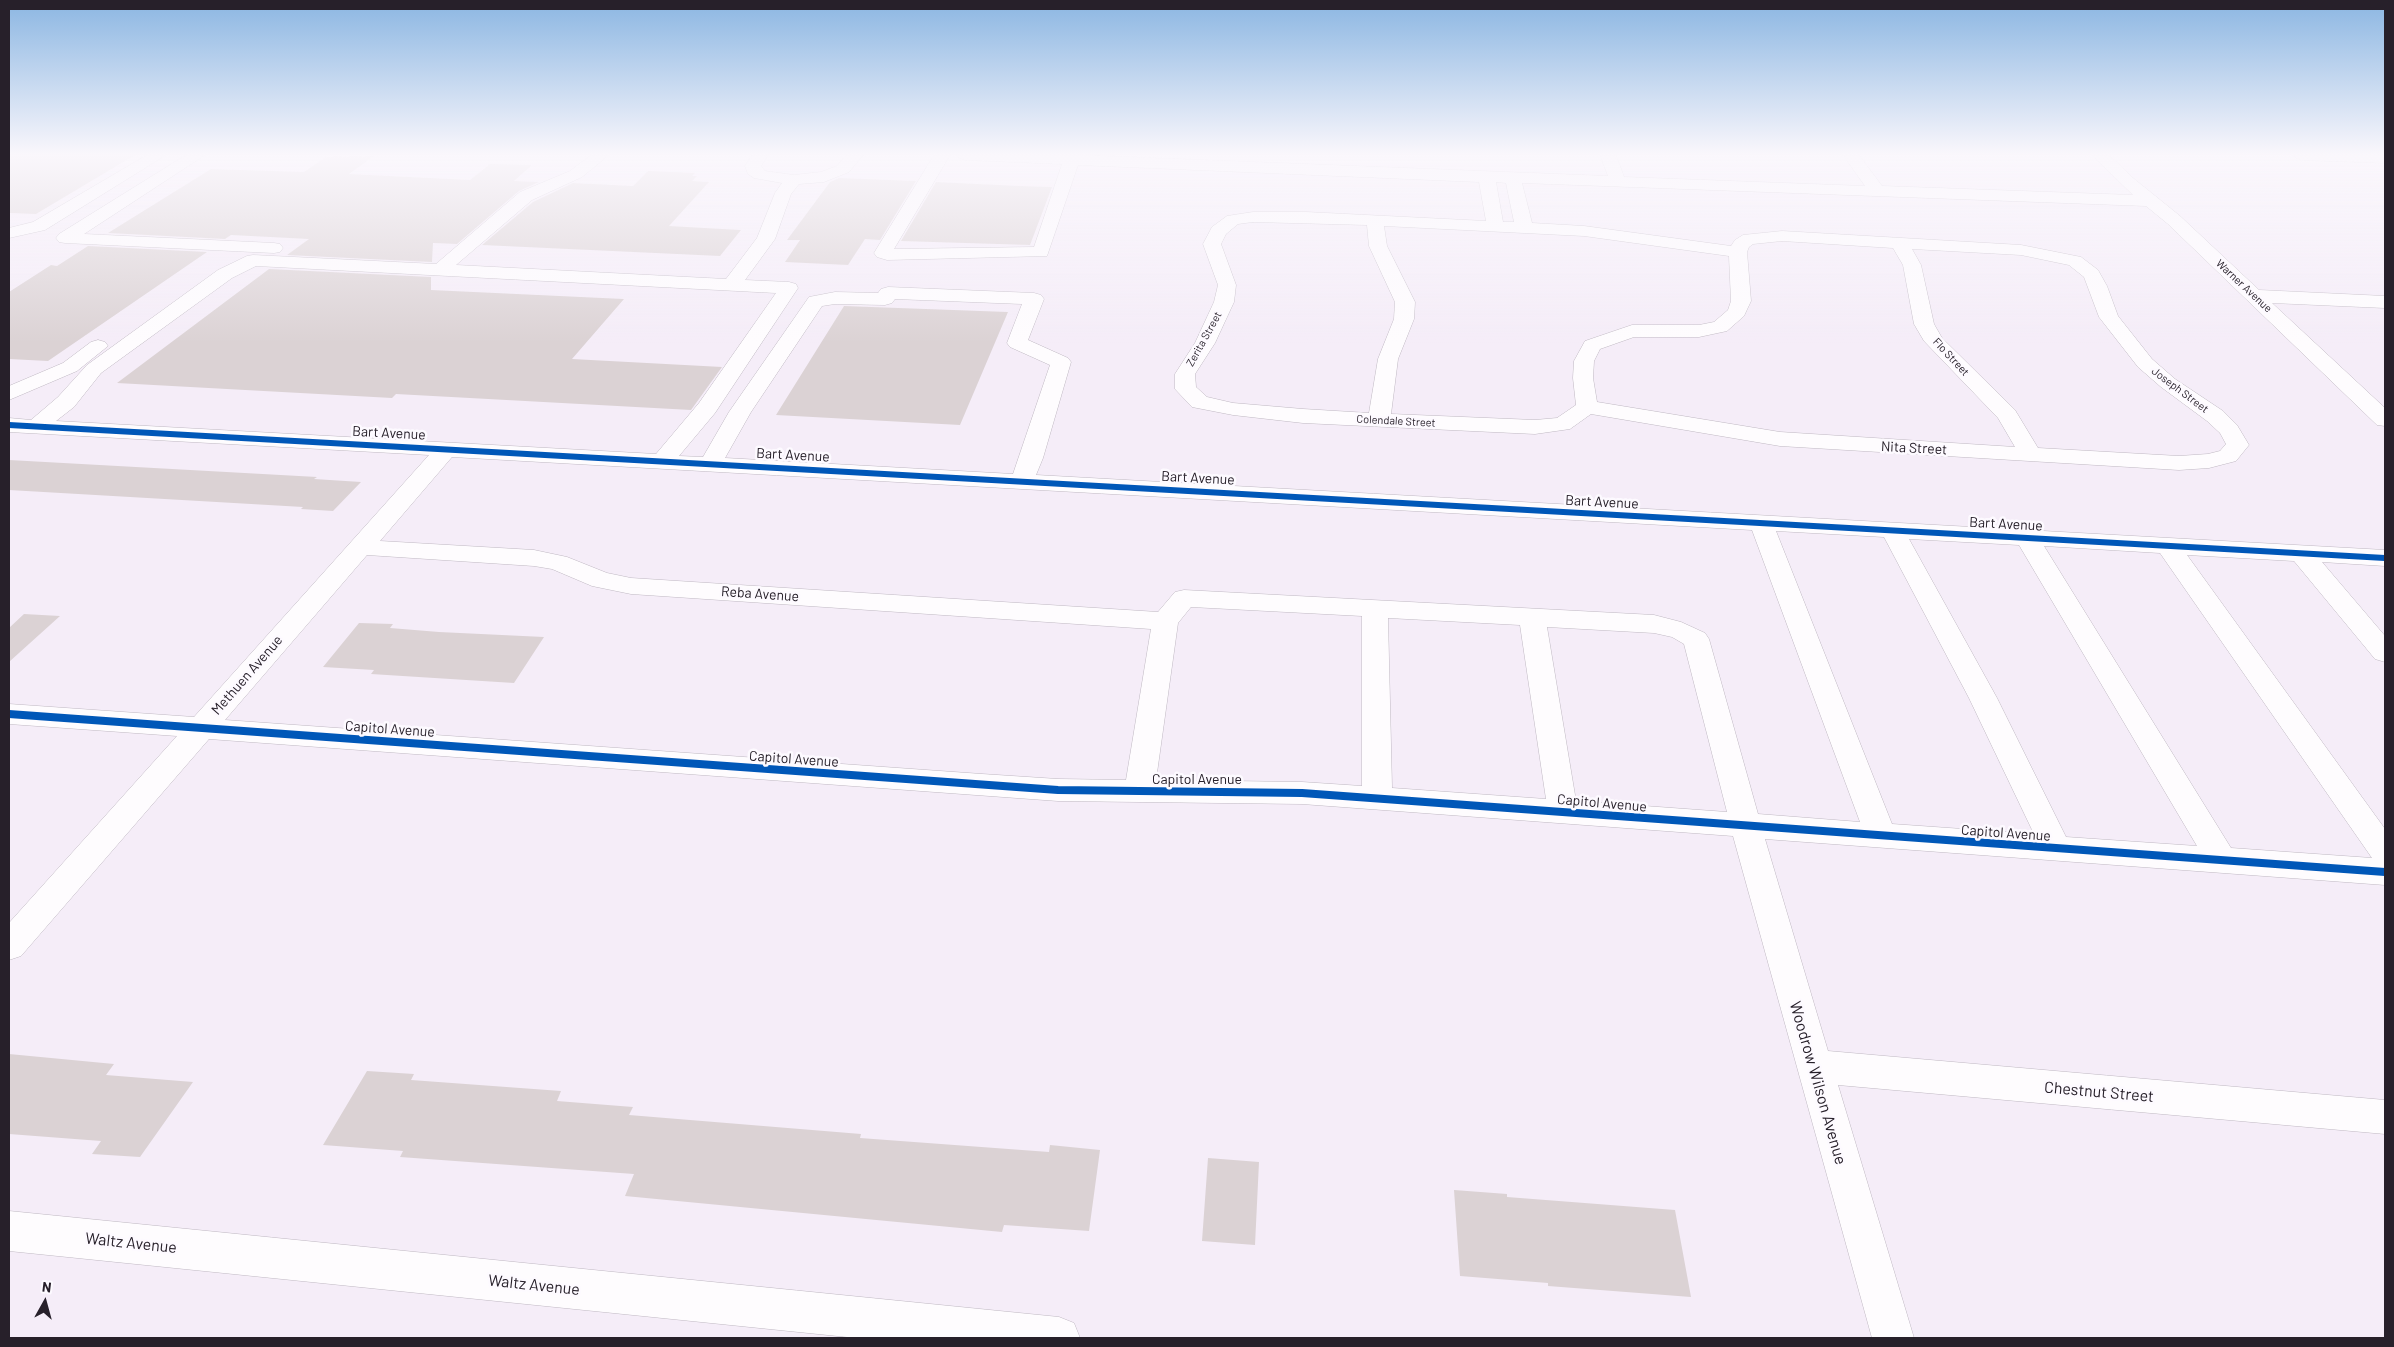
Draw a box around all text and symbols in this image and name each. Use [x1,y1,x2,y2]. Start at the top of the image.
street label: Warner Avenue [2213,257,2275,315]
street label: Zerita Street [1184,309,1224,369]
street label: Flo Street [1930,335,1972,379]
street label: Joseph Street [2149,364,2211,416]
street label: Colendale Street [1356,412,1436,430]
street label: Bart Avenue [352,423,426,443]
street label: Nita Street [1880,438,1948,458]
street label: Bart Avenue [756,445,830,465]
street label: Bart Avenue [1161,468,1235,488]
street label: Bart Avenue [1565,492,1639,512]
street label: Bart Avenue [1969,514,2043,534]
street label: Reba Avenue [720,583,800,605]
street label: Methuen Avenue [208,632,286,718]
street label: Capitol Avenue [345,717,435,741]
street label: Capitol Avenue [749,747,839,771]
street label: Capitol Avenue [1152,771,1242,787]
street label: Capitol Avenue [1556,791,1648,815]
street label: Capitol Avenue [1961,821,2051,845]
street label: Woodrow Wilson Avenue [1785,999,1851,1167]
street label: Chestnut Street [2043,1078,2155,1106]
street label: Waltz Avenue [84,1229,178,1257]
street label: Waltz Avenue [487,1271,581,1299]
north arrow [20,1277,70,1327]
text: N [41,1278,53,1296]

